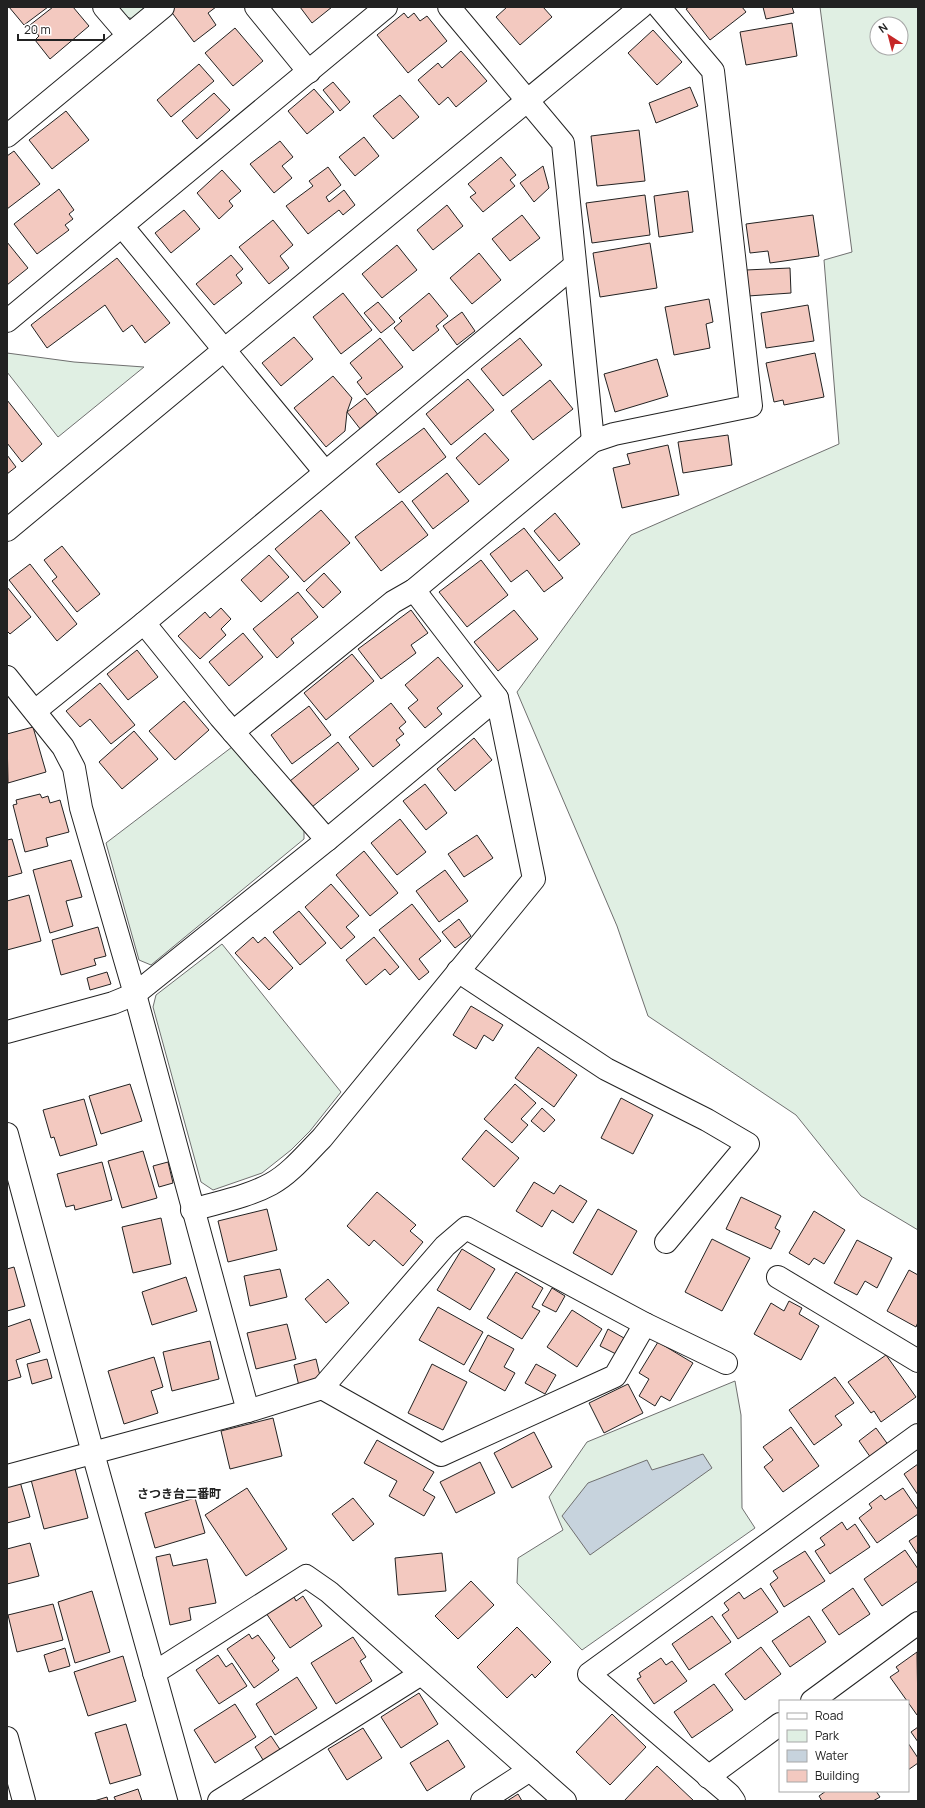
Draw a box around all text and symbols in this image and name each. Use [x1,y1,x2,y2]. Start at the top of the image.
scale bar [18,16,104,42]
north arrow [869,16,909,56]
text: N [875,19,891,36]
text: 20 m [24,21,51,38]
district label: さつき台二番町 [137,1485,221,1502]
legend [779,1700,909,1792]
text: Road [815,1707,843,1724]
text: Park [815,1727,840,1744]
text: Water [815,1747,849,1764]
text: Building [815,1767,859,1784]

